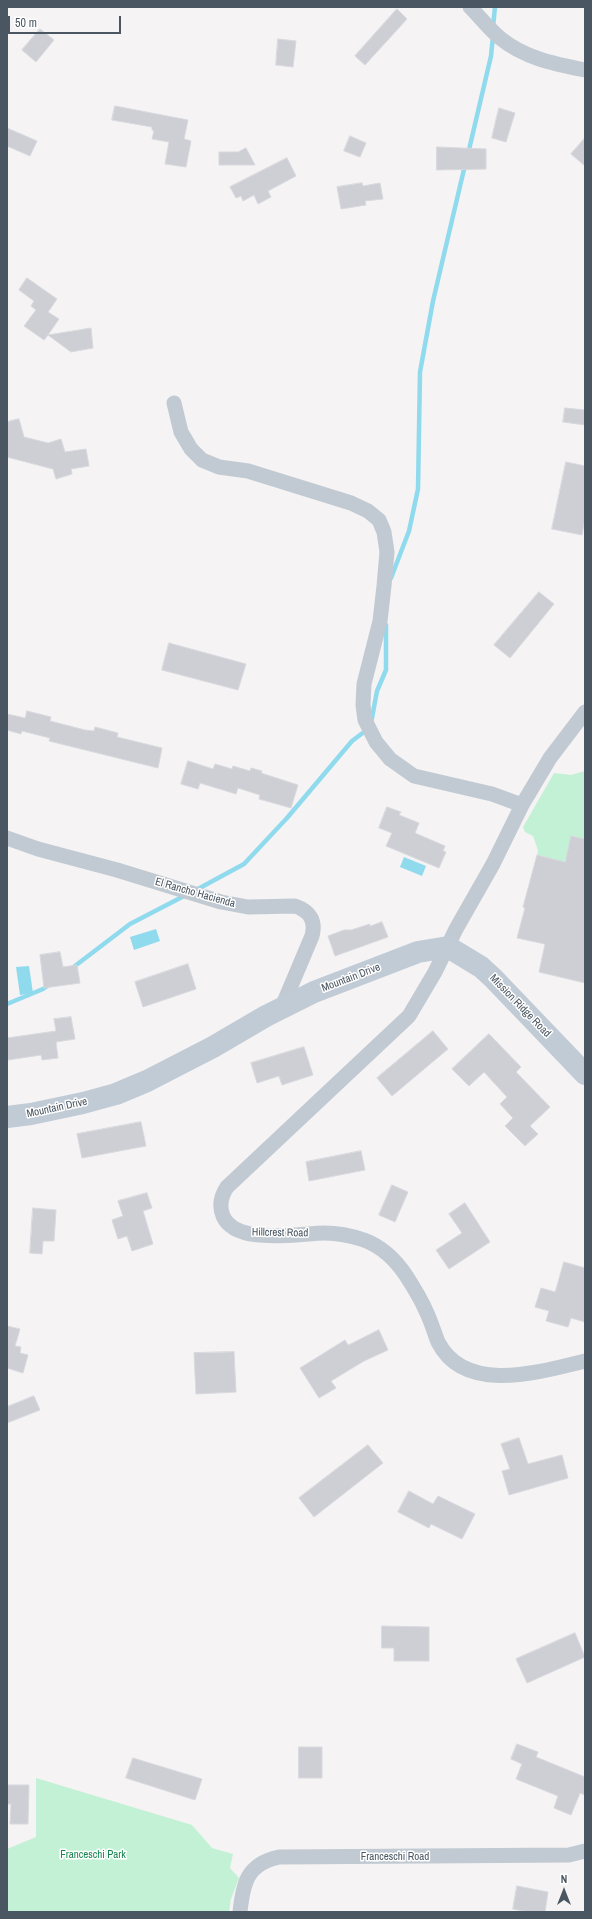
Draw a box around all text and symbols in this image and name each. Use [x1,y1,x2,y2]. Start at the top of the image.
scale bar [10,8,123,34]
text: 50 m [15,15,37,31]
street label: El Rancho Hacienda [153,875,237,911]
street label: Mountain Drive [320,961,382,995]
street label: Mission Ridge Road [487,972,553,1040]
street label: Mountain Drive [25,1095,89,1121]
street label: Hillcrest Road [252,1226,308,1240]
park label: Franceschi Park [60,1848,126,1862]
street label: Franceschi Road [361,1850,429,1864]
north arrow [544,1871,584,1911]
text: N [561,1872,567,1886]

